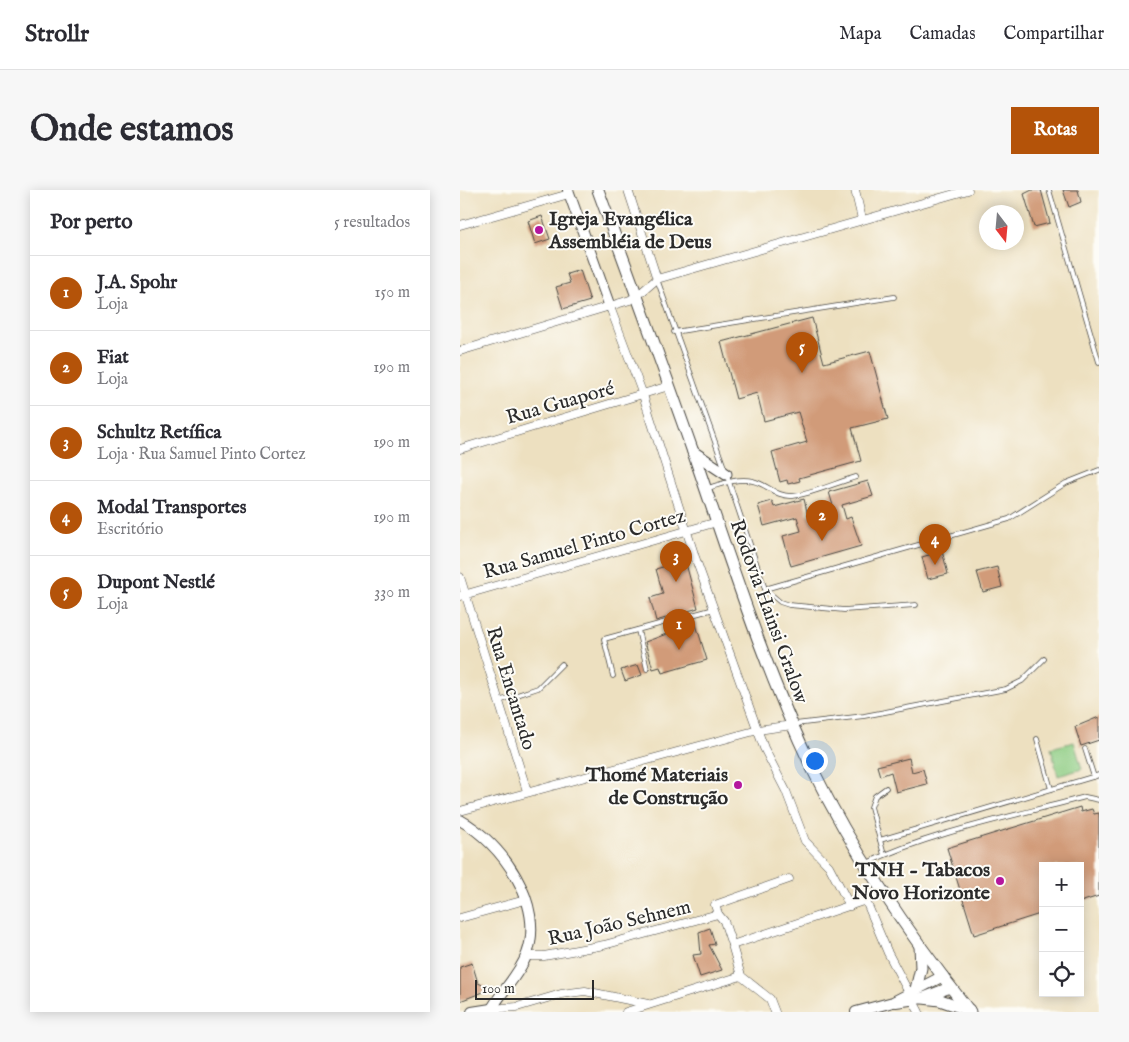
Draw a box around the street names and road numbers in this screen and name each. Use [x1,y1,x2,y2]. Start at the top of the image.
street label: Rua Guaporé [503,376,617,431]
street label: Rua Samuel Pinto Cortez [480,504,688,585]
street label: Rodovia Hainsi Gralow [724,516,814,708]
street label: Rua Encantado [480,624,541,753]
street label: Rua João Sehnem [545,895,693,952]

